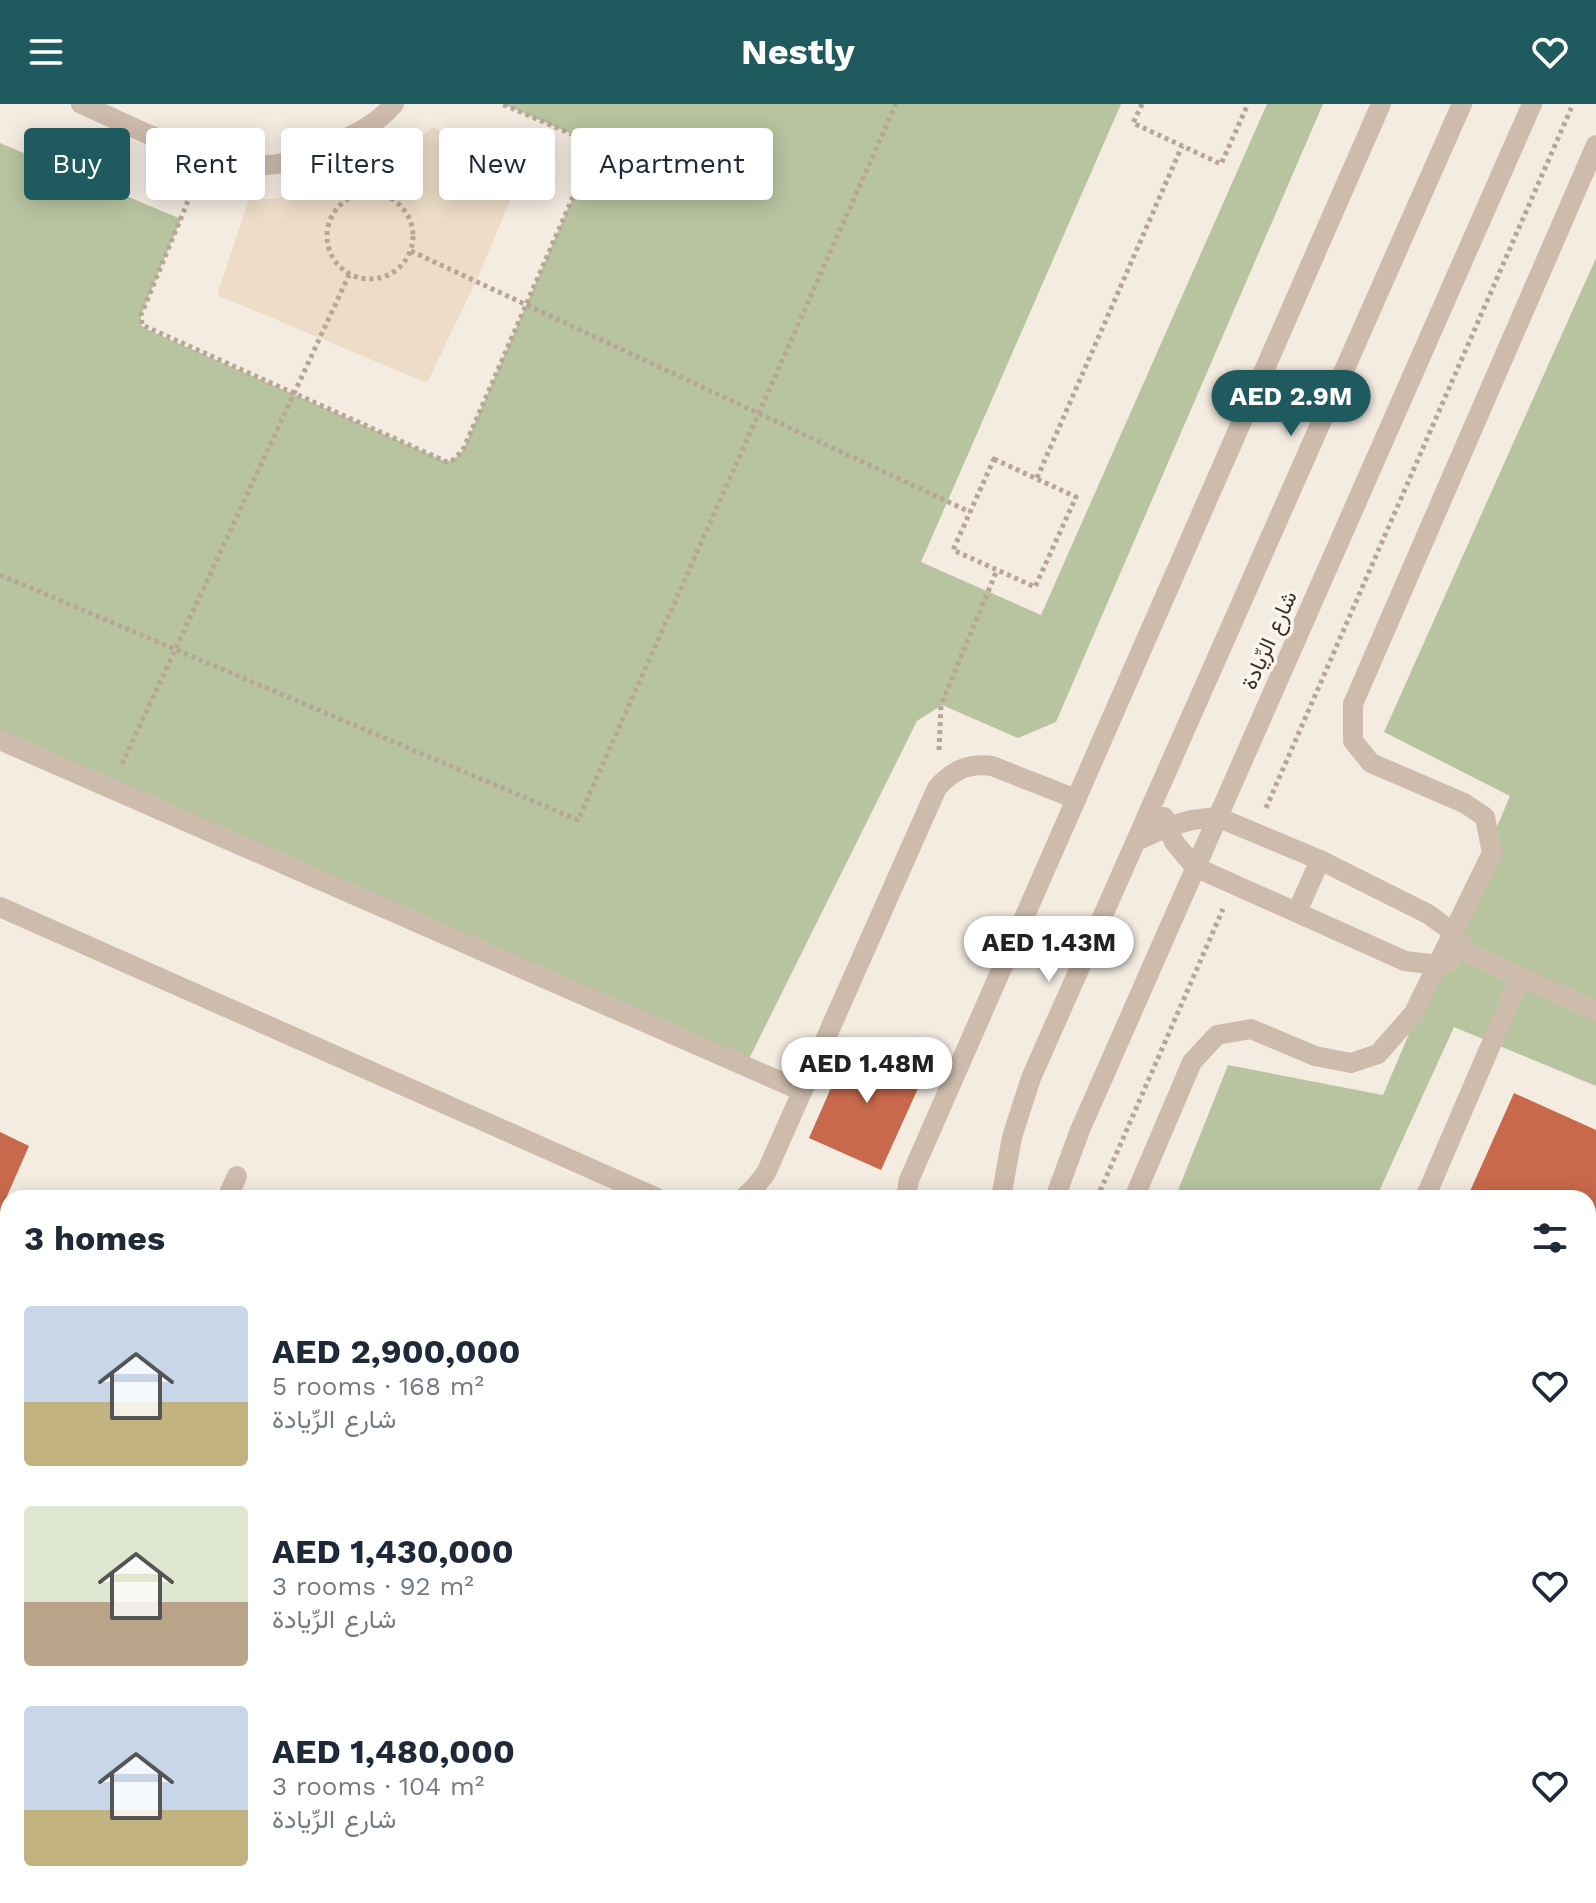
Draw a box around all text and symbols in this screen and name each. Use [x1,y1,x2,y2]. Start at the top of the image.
icon: menu [24,30,68,74]
icon: heart [1528,30,1572,74]
text: Nestly [741,31,855,73]
chip: Buy [24,128,130,200]
chip: Rent [146,128,265,200]
chip: Filters [281,128,423,200]
chip: New [439,128,555,200]
chip: Apartment [571,128,773,200]
pin: AED 2.9M [1208,370,1374,438]
text: AED 2.9M [1230,381,1352,411]
street label: شارع الرِّيادة [1236,587,1304,694]
pin: AED 1.43M [957,916,1141,984]
text: AED 1.43M [982,927,1116,957]
pin: AED 1.48M [775,1037,959,1105]
text: AED 1.48M [799,1048,935,1078]
icon: filters [1528,1216,1572,1260]
text: 3 homes [24,1218,165,1258]
text: AED 2,900,000 [272,1331,520,1371]
icon: home [88,1338,184,1434]
icon: heart [1528,1364,1572,1408]
text: 5 rooms · 168 m² [272,1371,484,1401]
text: شارع الرِّيادة [272,1404,396,1434]
text: AED 1,430,000 [272,1531,514,1571]
icon: home [88,1538,184,1634]
icon: heart [1528,1564,1572,1608]
text: 3 rooms · 92 m² [272,1571,474,1601]
text: شارع الرِّيادة [272,1604,396,1634]
text: AED 1,480,000 [272,1731,515,1771]
icon: home [88,1738,184,1834]
icon: heart [1528,1764,1572,1808]
text: 3 rooms · 104 m² [272,1771,484,1801]
text: شارع الرِّيادة [272,1804,396,1834]

